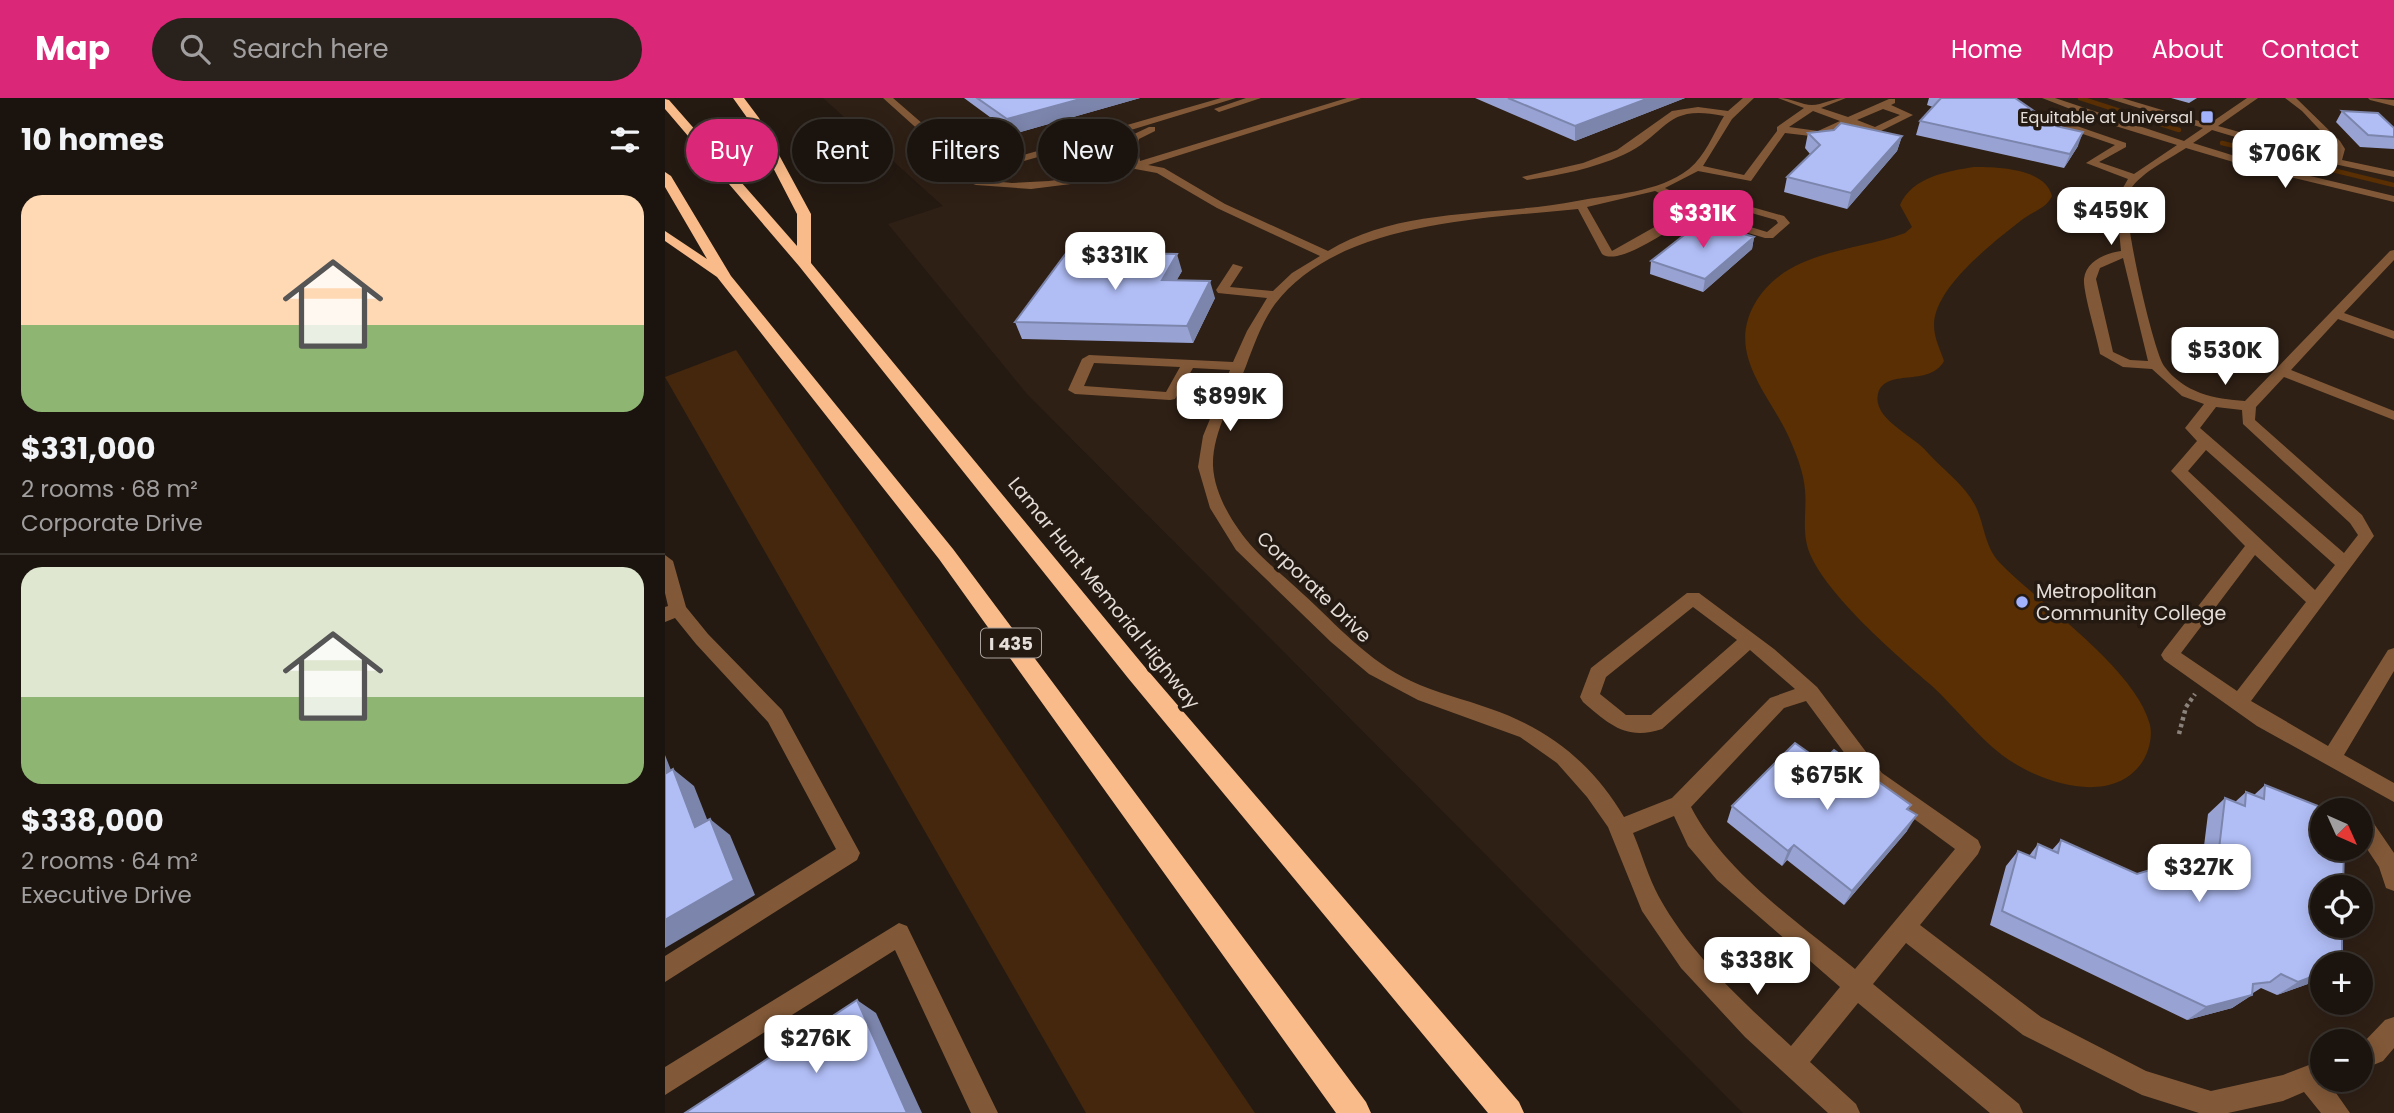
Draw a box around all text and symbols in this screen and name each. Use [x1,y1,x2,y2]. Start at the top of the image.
search box [152,18,642,81]
text: Map [35,25,110,72]
icon: search [176,30,214,68]
text: Search here [232,31,389,67]
text: Home [1951,33,2023,66]
text: Map [2061,33,2114,66]
text: About [2152,33,2223,66]
text: Contact [2261,33,2359,66]
place label: Equitable at Universal [2020,106,2193,129]
marker: Equitable at Universal [2199,109,2215,125]
text: 10 homes [21,118,165,161]
chip: Buy [686,119,778,182]
chip: Rent [792,119,893,182]
chip: Filters [907,119,1024,182]
chip: New [1038,119,1138,182]
icon: filters [606,121,644,159]
pin: $706K [2236,130,2334,190]
text: $706K [2248,137,2322,169]
pin: $459K [2062,188,2160,247]
pin: $331K [1654,190,1752,250]
text: $459K [2073,194,2149,226]
text: $331K [1669,197,1737,229]
pin: $331K [1066,232,1164,292]
text: $331K [1081,239,1149,271]
icon: home [270,241,396,367]
pin: $530K [2176,328,2274,387]
text: $530K [2187,334,2263,366]
pin: $899K [1181,374,1279,433]
text: $899K [1193,380,1267,412]
text: $331,000 [21,427,156,470]
street label: Lamar Hunt Memorial Highway [1002,471,1206,715]
text: 2 rooms · 68 m² [21,473,198,505]
text: Corporate Drive [21,507,203,539]
street label: Corporate Drive [1251,525,1377,649]
place label: Metropolitan Community College [2036,578,2226,627]
marker: Metropolitan Community College [2014,594,2030,610]
icon: home [270,613,396,739]
road number: I 435 [981,628,1041,658]
pin: $675K [1778,752,1876,812]
text: $675K [1790,759,1864,791]
north arrow [2310,798,2373,861]
map controls [2310,798,2373,1092]
text: $338,000 [21,799,164,842]
pin: $327K [2150,844,2248,904]
text: 2 rooms · 64 m² [21,845,198,877]
text: $327K [2164,851,2234,883]
button: locate [2310,875,2373,938]
text: Executive Drive [21,879,192,911]
pin: $338K [1708,937,1806,997]
text: $338K [1720,944,1794,976]
button: + [2310,952,2373,1015]
pin: $276K [767,1016,865,1075]
text: $276K [780,1022,852,1054]
button: − [2310,1029,2373,1092]

